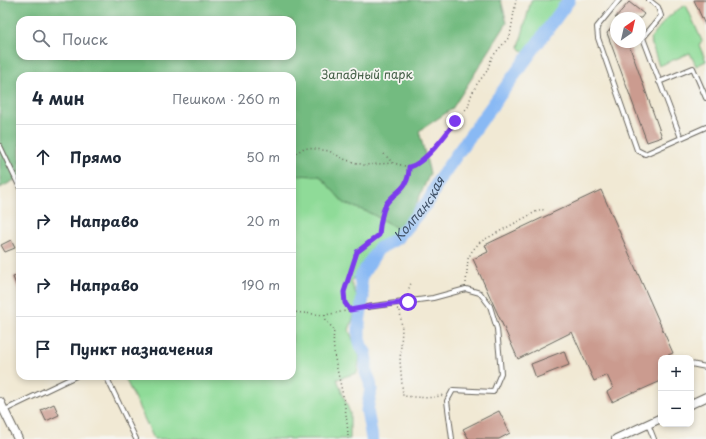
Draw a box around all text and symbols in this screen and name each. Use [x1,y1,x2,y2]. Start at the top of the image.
north arrow [610,12,646,48]
search box [16,16,296,60]
icon: search [30,27,52,49]
text: Поиск [62,27,108,50]
park label: Западный парк [321,65,413,83]
text: 4 мин [32,85,85,111]
text: Пешком · 260 m [172,89,280,108]
route end [446,112,464,130]
text: Прямо [70,145,121,168]
icon: ahead [32,146,54,168]
text: 50 m [246,147,280,166]
water label: Колпанская [389,171,449,245]
text: Направо [70,209,139,232]
icon: right [32,210,54,232]
text: 20 m [246,211,280,230]
text: Направо [70,273,139,296]
icon: right [32,274,54,296]
text: 190 m [241,275,280,294]
route start [399,293,417,311]
text: Пункт назначения [70,337,213,360]
icon: arrive [32,338,54,360]
map controls [658,355,694,427]
button: + [658,355,694,391]
button: − [658,391,694,427]

